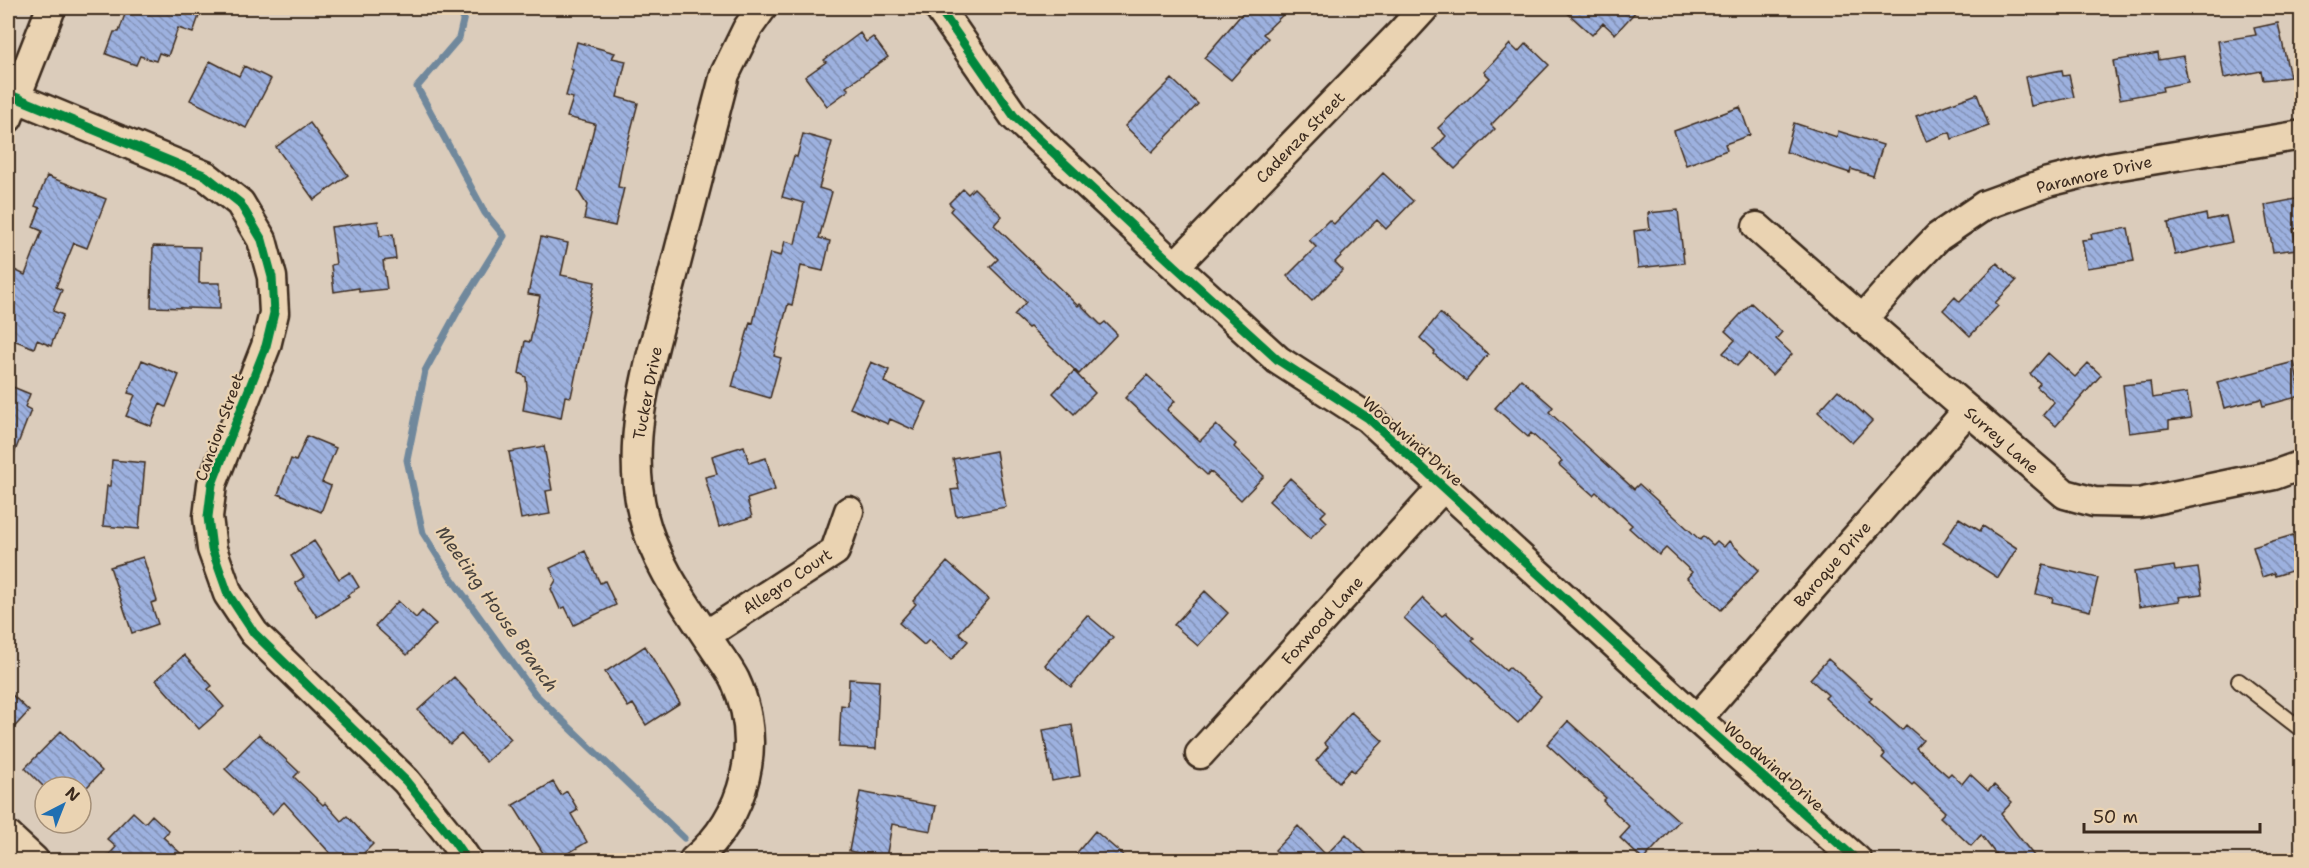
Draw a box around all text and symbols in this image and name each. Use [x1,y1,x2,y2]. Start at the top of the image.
street label: Cadenza Street [1251,87,1349,188]
street label: Paramore Drive [2034,151,2154,198]
street label: Tucker Drive [628,345,667,442]
street label: Cancion Street [190,370,249,484]
street label: Woodwind Drive [1358,392,1467,491]
street label: Surrey Lane [1960,402,2043,479]
street label: Baroque Drive [1789,517,1876,612]
water label: Meeting House Branch [430,521,564,697]
street label: Allegro Court [738,544,836,619]
street label: Foxwood Lane [1277,572,1368,669]
street label: Woodwind Drive [1719,717,1828,816]
north arrow [33,775,93,835]
text: N [61,782,84,806]
scale bar [2084,796,2260,834]
text: 50 m [2093,805,2138,829]

